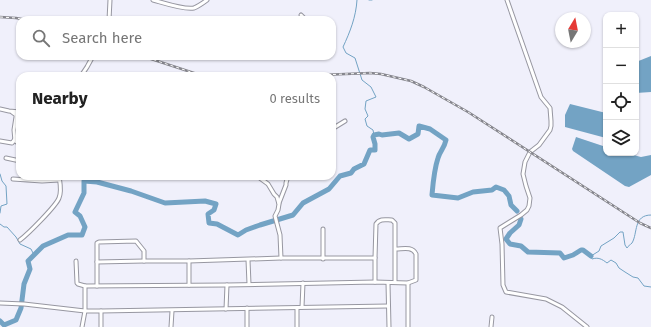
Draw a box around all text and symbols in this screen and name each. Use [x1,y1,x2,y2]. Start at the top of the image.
north arrow [555,12,591,48]
map controls [603,12,639,156]
button: + [603,12,639,48]
search box [16,16,336,60]
icon: search [30,27,52,49]
text: Search here [62,29,142,47]
button: − [603,48,639,84]
button: locate [603,84,639,120]
text: Nearby [32,88,87,109]
text: 0 results [269,91,320,106]
button: layers [603,120,639,156]

